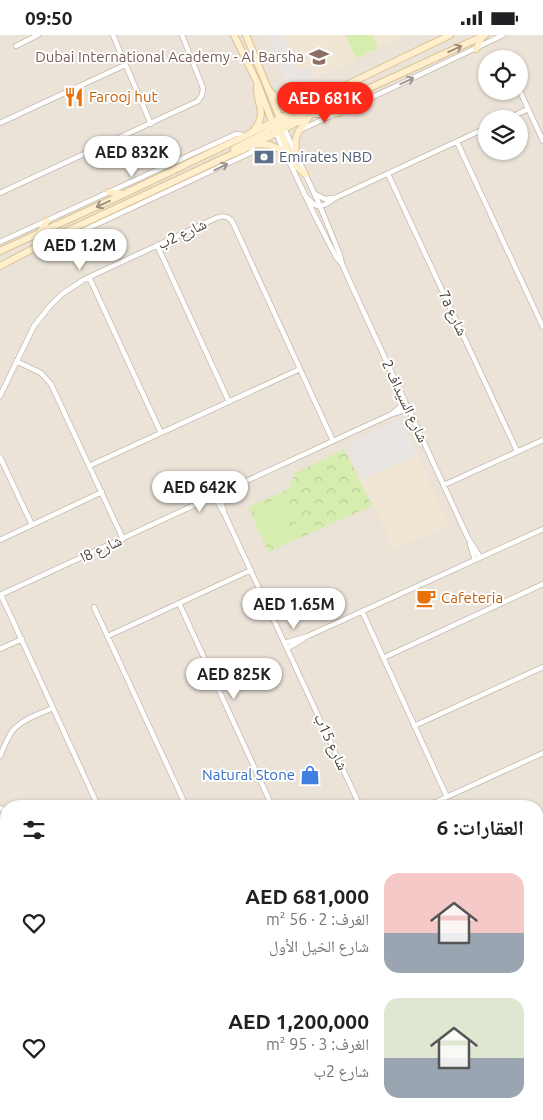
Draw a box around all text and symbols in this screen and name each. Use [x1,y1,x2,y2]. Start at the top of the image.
text: 09:50 [25,7,73,29]
one-way arrow [447,43,462,53]
school or university icon: Dubai International Academy - Al Barsha [308,46,330,68]
place label: Dubai International Academy - Al Barsha [35,48,304,65]
map controls [478,50,528,160]
button: locate [478,50,528,100]
one-way arrow [399,76,414,85]
pin: AED 681K [273,81,377,124]
restaurant icon: Farooj hut [63,86,85,108]
place label: Farooj hut [89,88,157,105]
text: AED 681K [288,89,362,107]
button: layers [478,110,528,160]
pin: AED 832K [80,135,184,178]
text: AED 832K [95,143,169,161]
bank icon: Emirates NBD [253,146,275,168]
place label: Emirates NBD [279,148,372,165]
one-way arrow [213,162,228,171]
one-way arrow [96,199,111,209]
street label: شارع 2ب [155,215,210,254]
pin: AED 1.2M [28,229,132,271]
text: AED 1.2M [44,236,116,254]
street label: 7a شارع [434,287,471,339]
street label: شارع السيداف 2 [377,357,432,446]
pin: AED 642K [148,471,252,513]
text: AED 642K [163,478,237,496]
street label: شارع 8ا [77,531,125,567]
pin: AED 1.65M [237,587,351,630]
cafe icon: Cafeteria [415,587,437,609]
place label: Cafeteria [441,589,503,606]
text: AED 1.65M [253,595,335,613]
pin: AED 825K [182,657,286,700]
text: AED 825K [197,665,271,683]
street label: شارع 15ب [309,711,352,774]
shop icon: Natural Stone [299,764,321,786]
place label: Natural Stone [202,766,295,783]
text: العقارات: 6 [437,815,524,839]
icon: filters [20,816,48,844]
text: AED 681,000 [245,884,369,908]
icon: home [424,893,484,953]
icon: heart [20,909,48,937]
text: الغرف: 2 · 56 m² [266,910,369,928]
text: شارع الخيل الأول [269,937,369,955]
text: AED 1,200,000 [228,1009,369,1033]
icon: home [424,1018,484,1078]
icon: heart [20,1034,48,1062]
text: الغرف: 3 · 95 m² [266,1035,369,1053]
text: شارع 2ب [314,1062,369,1080]

